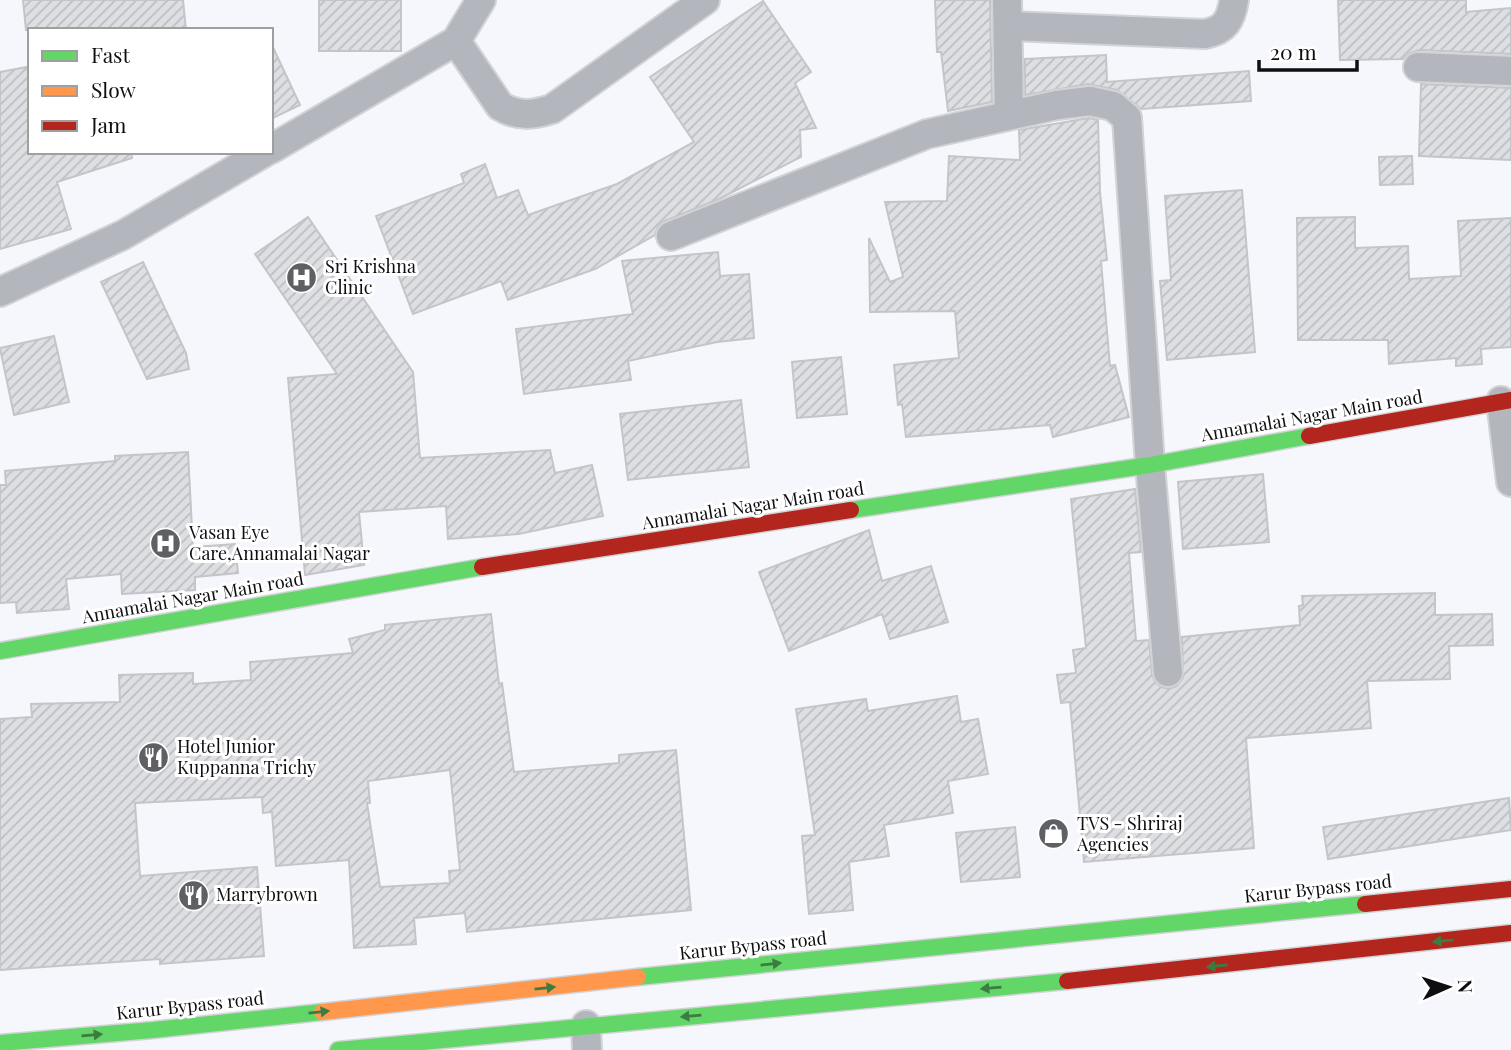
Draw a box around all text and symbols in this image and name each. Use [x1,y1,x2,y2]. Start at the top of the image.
legend [28,28,273,154]
scale bar [1259,28,1357,72]
text: 20 m [1270,37,1317,65]
text: Fast [91,40,130,68]
text: Slow [91,75,136,103]
text: Jam [90,110,127,138]
place label: Sri Krishna Clinic [325,254,416,299]
hospital icon: Sri Krishna Clinic [285,260,319,294]
street label: Annamalai Nagar Main road [1198,384,1425,446]
street label: Annamalai Nagar Main road [639,476,866,535]
place label: Vasan Eye Care,Annamalai Nagar [188,520,370,565]
hospital icon: Vasan Eye Care,Annamalai Nagar [149,526,183,560]
street label: Annamalai Nagar Main road [79,566,306,628]
place label: Hotel Junior Kuppanna Trichy [177,734,316,779]
restaurant icon: Hotel Junior Kuppanna Trichy [137,740,171,774]
place label: TVS - Shriraj Agencies [1076,811,1182,856]
shop icon: TVS - Shriraj Agencies [1037,817,1071,851]
street label: Karur Bypass road [1243,868,1393,908]
restaurant icon: Marrybrown [176,878,210,912]
place label: Marrybrown [216,882,318,906]
street label: Karur Bypass road [678,925,828,965]
one-way arrow [1432,935,1454,946]
north arrow [1413,952,1483,1022]
one-way arrow [760,958,782,969]
one-way arrow [1206,960,1228,971]
text: N [1453,979,1479,994]
one-way arrow [534,982,556,993]
one-way arrow [979,983,1001,994]
street label: Karur Bypass road [115,985,265,1025]
one-way arrow [308,1006,330,1017]
one-way arrow [680,1010,702,1021]
one-way arrow [82,1029,104,1040]

